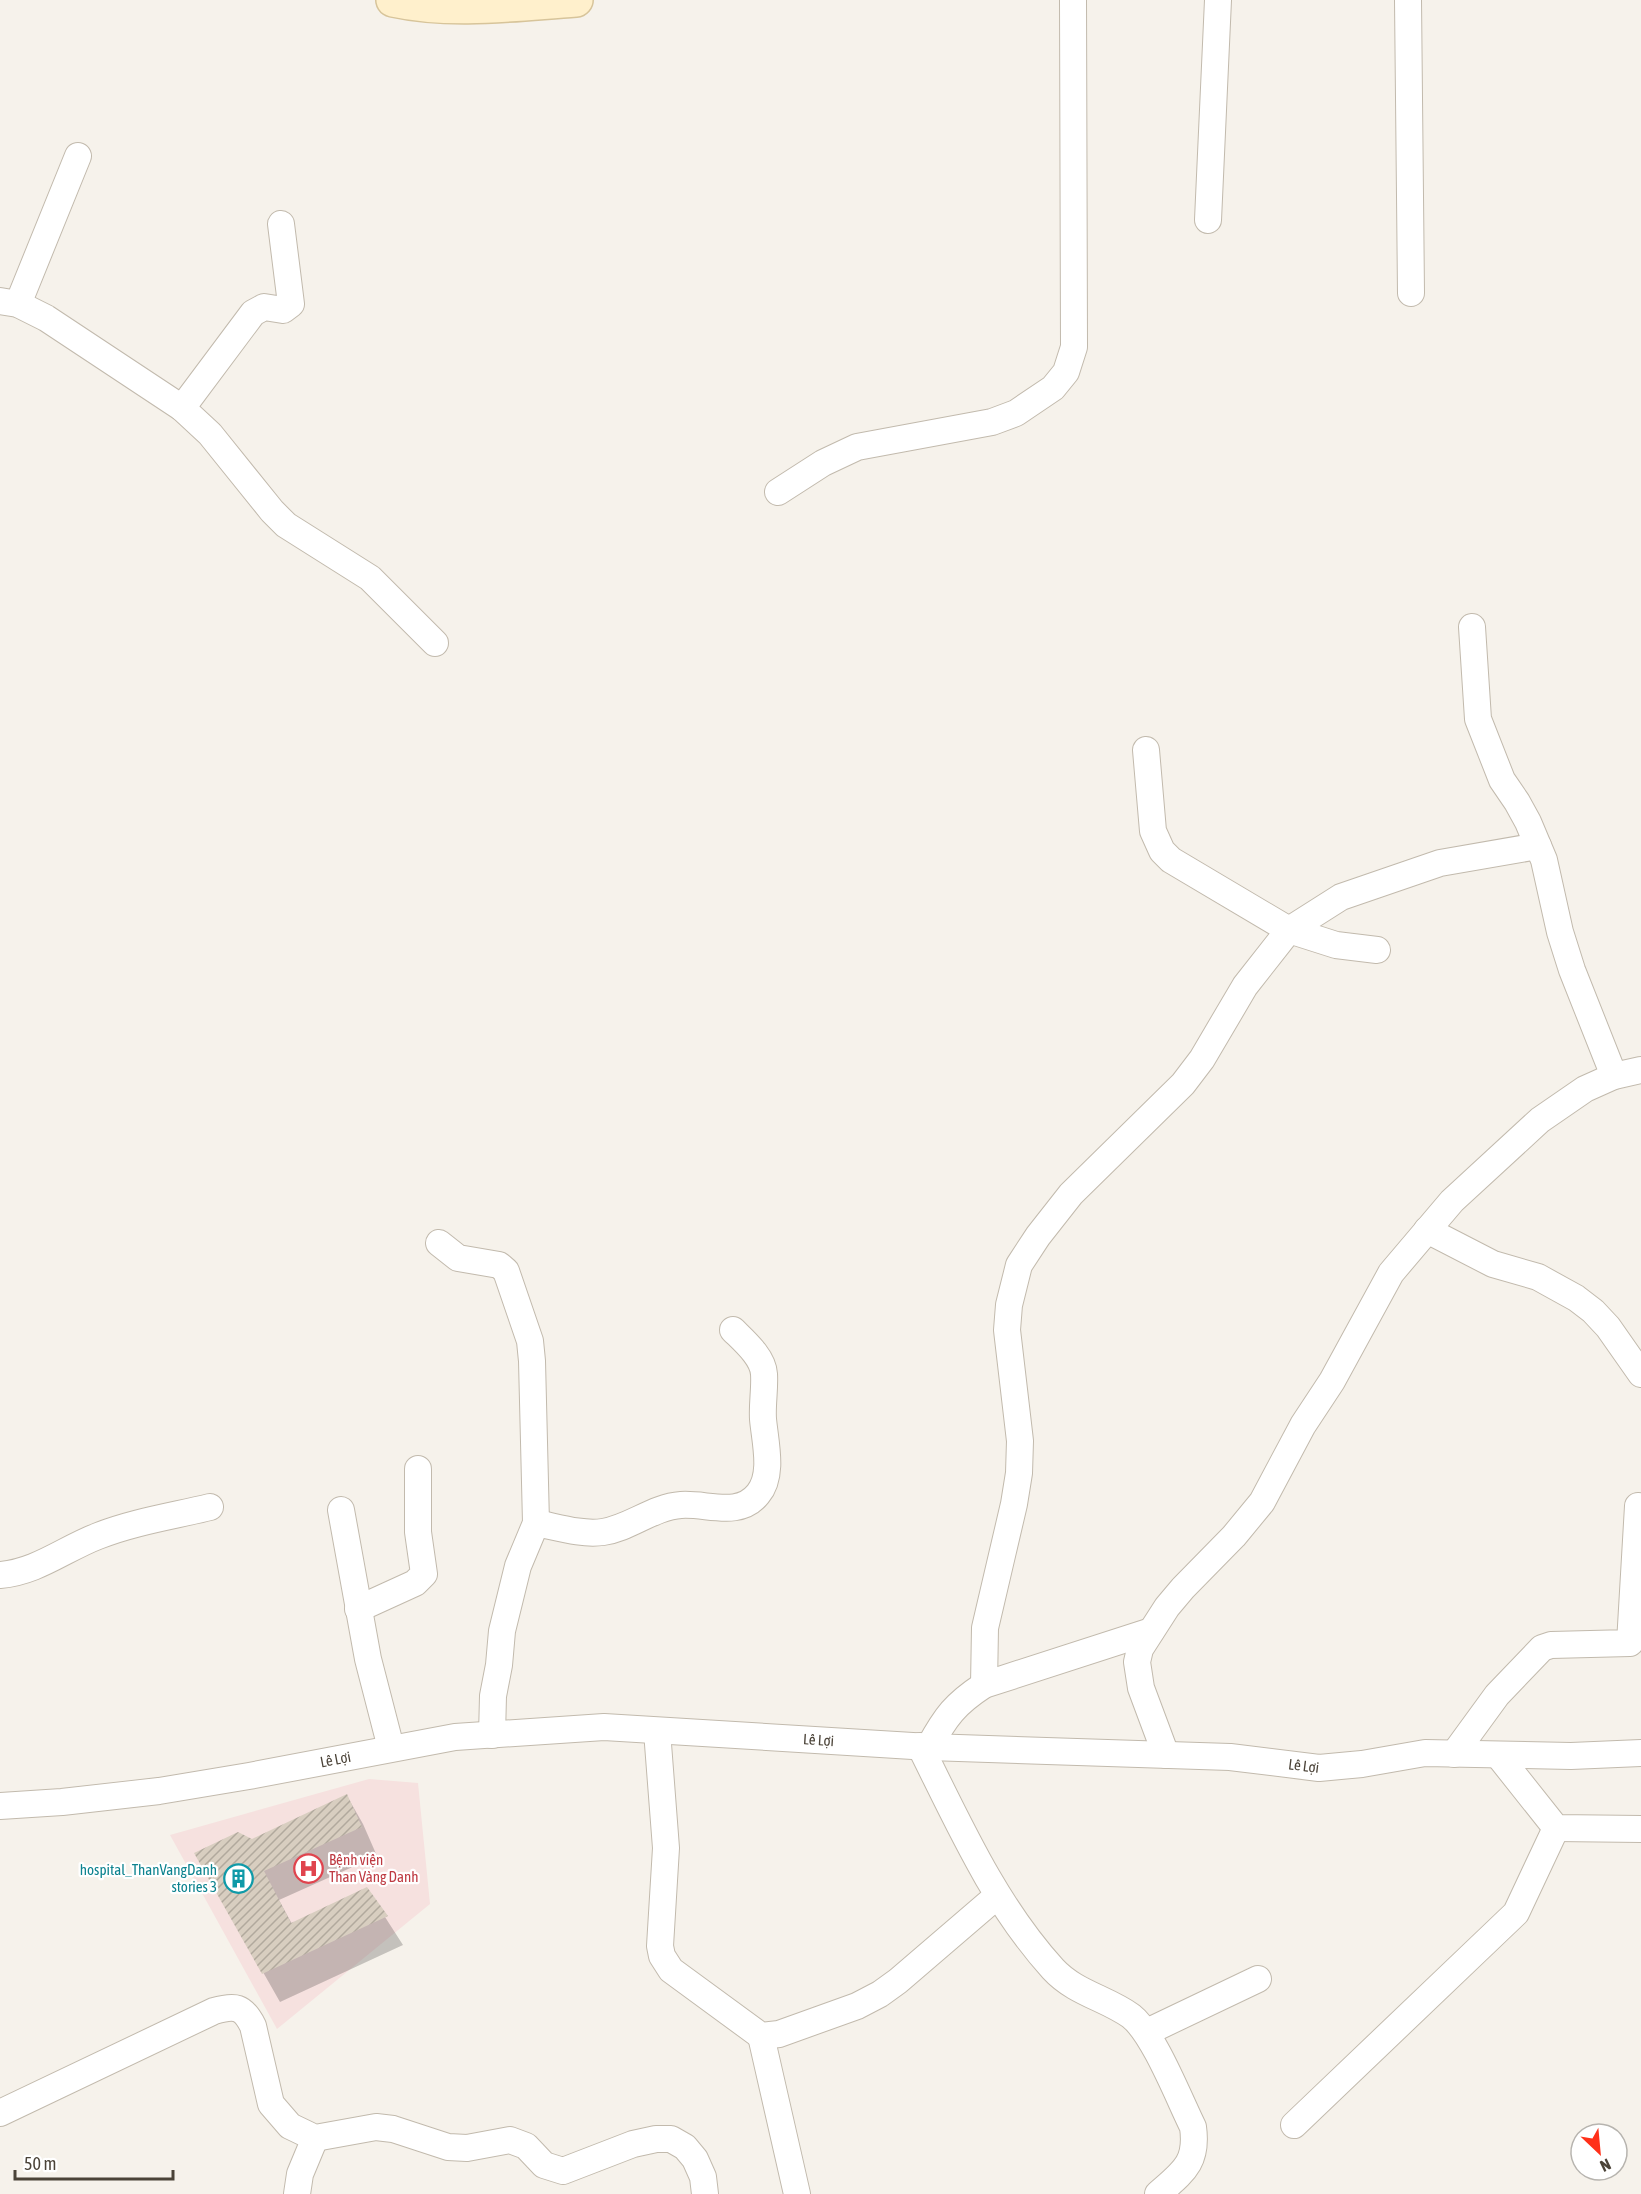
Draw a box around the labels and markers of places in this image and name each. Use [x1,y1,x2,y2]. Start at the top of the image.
place label: Bệnh viện Than Vàng Danh [329,1851,418,1885]
hospital icon: Bệnh viện Than Vàng Danh [292,1853,324,1885]
place label: hospital_ThanVangDanh stories 3 [80,1861,217,1895]
building icon: hospital_ThanVangDanh stories 3 [222,1863,254,1895]

